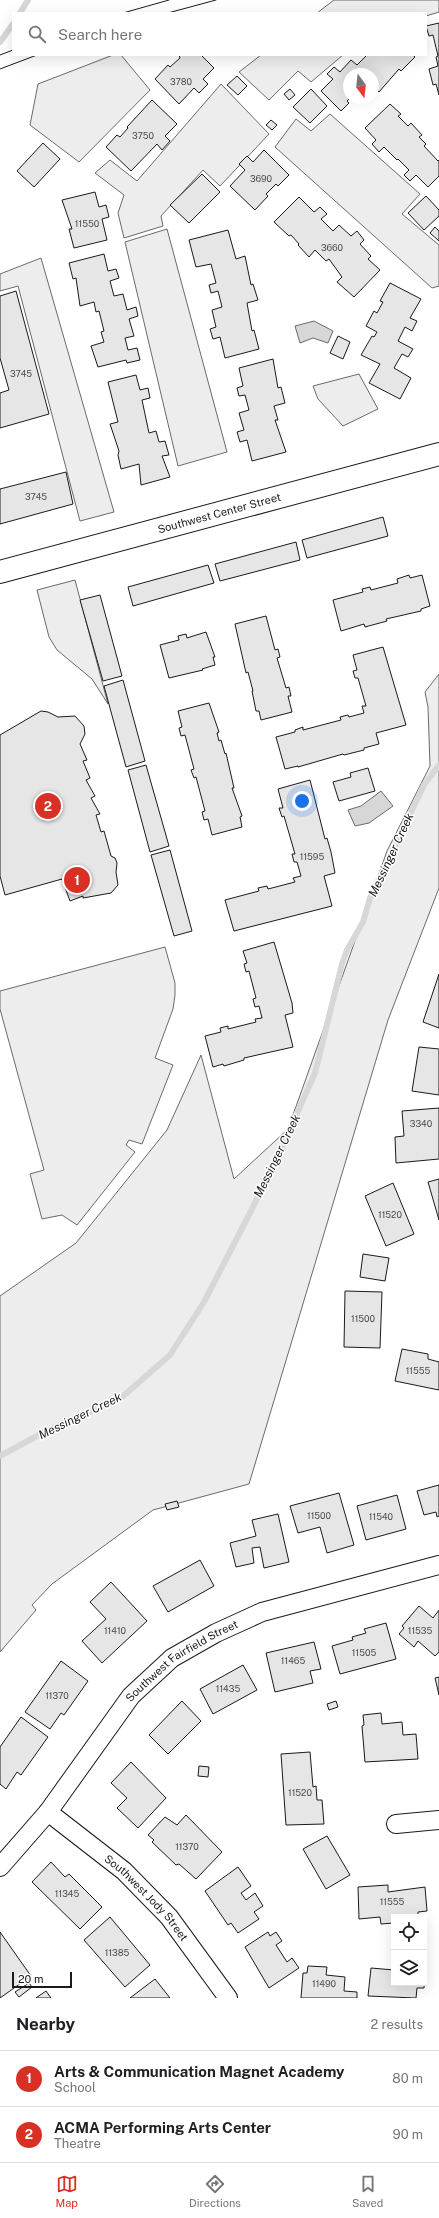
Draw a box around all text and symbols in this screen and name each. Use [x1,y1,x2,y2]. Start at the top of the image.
search box [12,12,427,56]
icon: search [26,23,48,45]
text: Search here [58,26,142,43]
north arrow [343,68,379,104]
house number: 3780 [170,76,192,87]
house number: 3750 [132,130,155,141]
house number: 3690 [250,173,273,184]
house number: 11550 [75,218,100,229]
house number: 3660 [321,242,344,253]
house number: 3745 [10,368,32,379]
house number: 3745 [25,491,47,502]
street label: Southwest Center Street [156,491,282,535]
pin: 2 [35,791,61,821]
your location [292,791,312,811]
water label: Messinger Creek [365,810,417,899]
house number: 11595 [300,851,324,862]
pin: 1 [64,865,90,895]
water label: Messinger Creek [251,1112,303,1200]
house number: 3340 [410,1118,433,1129]
house number: 11520 [378,1209,402,1220]
house number: 11500 [351,1313,376,1324]
house number: 11555 [406,1365,431,1376]
water label: Messinger Creek [36,1390,124,1442]
house number: 11500 [307,1510,332,1521]
house number: 11540 [369,1511,394,1522]
street label: Southwest Fairfield Street [123,1618,240,1704]
house number: 11410 [104,1625,127,1636]
house number: 11535 [408,1625,432,1636]
house number: 11505 [352,1647,376,1658]
house number: 11465 [281,1655,305,1666]
house number: 11435 [216,1683,240,1694]
house number: 11370 [45,1690,69,1701]
house number: 11520 [288,1787,312,1798]
house number: 11370 [175,1841,199,1852]
street label: Southwest Jody Street [102,1852,190,1943]
house number: 11345 [55,1888,79,1899]
house number: 11555 [380,1896,405,1907]
map controls [391,1914,427,1986]
button: locate [391,1914,427,1950]
house number: 11385 [105,1947,129,1958]
button: layers [391,1950,427,1986]
scale bar [12,1970,72,1989]
text: 20 m [18,1973,43,1985]
house number: 11490 [312,1978,337,1989]
text: Nearby [16,2014,75,2034]
text: 2 results [371,2017,423,2032]
text: Arts & Communication Magnet Academy [54,2063,345,2080]
text: 1 [26,2071,32,2086]
text: 80 m [392,2071,423,2086]
text: School [54,2080,96,2095]
text: ACMA Performing Arts Center [54,2119,271,2136]
text: 2 [25,2127,33,2142]
text: 90 m [393,2127,423,2142]
text: Theatre [54,2136,101,2151]
tab: Map [56,2173,78,2209]
tab: Directions [189,2173,241,2209]
tab: Saved [352,2173,383,2209]

